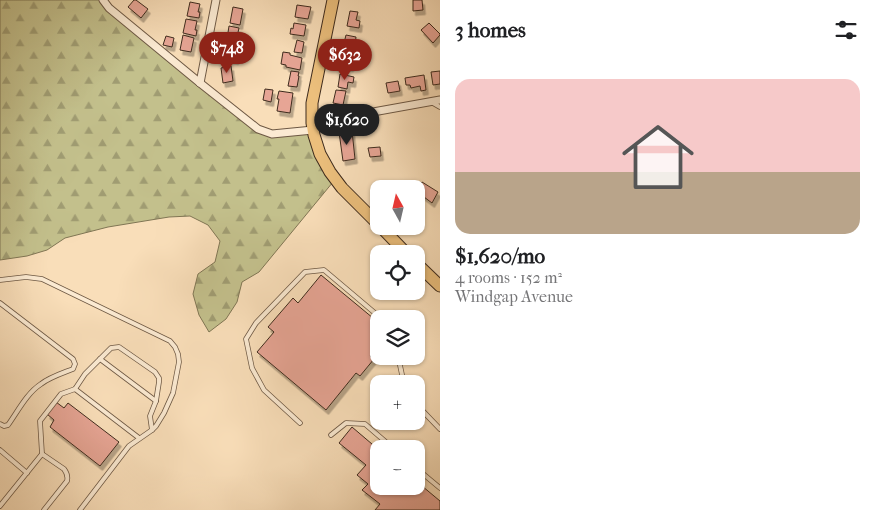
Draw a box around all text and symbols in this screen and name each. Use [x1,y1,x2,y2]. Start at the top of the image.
icon: filters [832,16,860,44]
text: 3 homes [455,18,526,42]
pin: $748 [197,32,257,74]
text: $748 [210,38,244,57]
pin: $632 [315,38,375,81]
text: $632 [329,45,361,64]
pin: $1,620 [306,104,388,146]
text: $1,620 [325,110,369,129]
icon: home [613,112,703,202]
north arrow [370,180,425,235]
map controls [370,180,425,495]
text: $1,620/mo [455,244,545,268]
button: locate [370,245,425,300]
text: 4 rooms · 152 m² [455,268,562,287]
text: Windgap Avenue [455,287,573,306]
button: layers [370,310,425,365]
button: + [370,375,425,430]
button: − [370,440,425,495]

